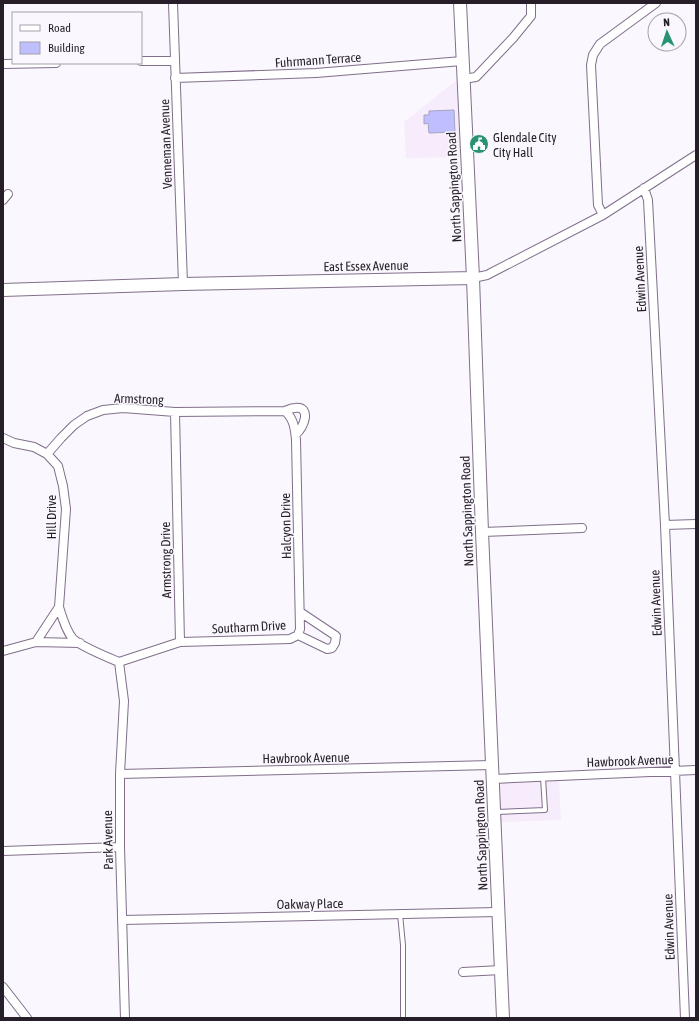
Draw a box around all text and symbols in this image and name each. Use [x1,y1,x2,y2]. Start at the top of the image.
legend [12,12,142,64]
north arrow [647,12,687,52]
text: N [663,16,670,28]
text: Road [48,21,71,35]
text: Building [48,41,86,55]
street label: Fuhrmann Terrace [274,50,362,70]
street label: Venneman Avenue [157,99,175,189]
place label: Glendale City City Hall [493,130,557,160]
street label: North Sappington Road [444,131,464,243]
public building icon: Glendale City City Hall [468,133,490,155]
street label: Edwin Avenue [631,245,649,313]
street label: East Essex Avenue [323,258,409,274]
street label: Armstrong [114,391,165,407]
street label: North Sappington Road [458,455,476,567]
street label: Halcyon Drive [278,493,294,559]
street label: Hill Drive [44,495,59,539]
street label: Armstrong Drive [158,521,174,599]
street label: Edwin Avenue [647,569,665,637]
street label: Southarm Drive [212,618,287,636]
street label: Hawbrook Avenue [262,750,350,766]
street label: Hawbrook Avenue [586,752,674,770]
street label: North Sappington Road [472,779,490,891]
street label: Park Avenue [100,810,116,870]
street label: Edwin Avenue [660,893,678,961]
street label: Oakway Place [276,896,344,912]

